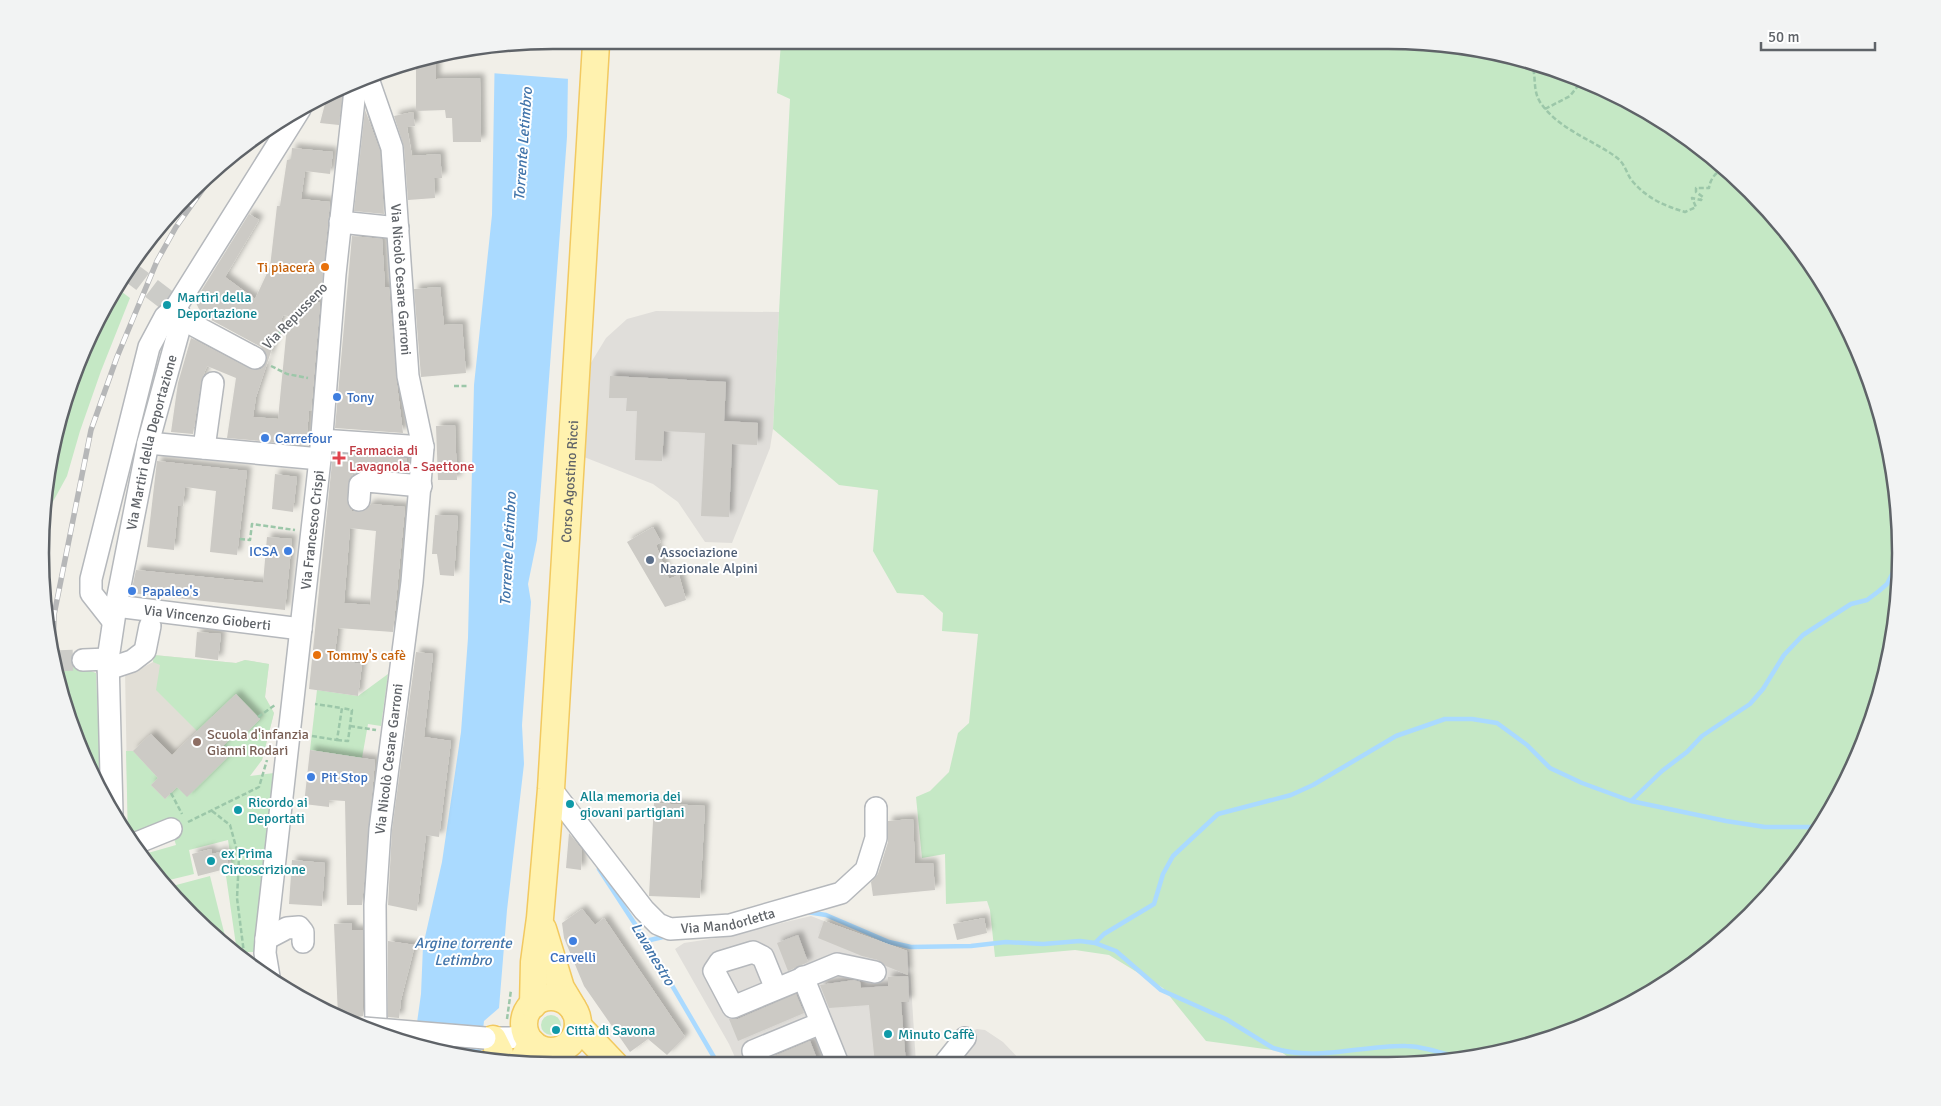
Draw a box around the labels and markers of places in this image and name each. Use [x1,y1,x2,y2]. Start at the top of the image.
place label: Ti piacerà [257,259,315,276]
marker: Ti piacerà [319,261,331,273]
place label: Martiri della Deportazione [177,289,257,322]
marker: Martiri della Deportazione [161,299,173,311]
place label: Tony [347,389,374,406]
marker: Tony [331,391,343,403]
place label: Carrefour [275,430,333,447]
marker: Carrefour [259,432,271,444]
place label: Farmacia di Lavagnola - Saettone [349,442,474,475]
marker: Farmacia di Lavagnola - Saettone [333,452,345,464]
place label: ICSA [249,543,278,560]
place label: Associazione Nazionale Alpini [660,544,758,577]
marker: ICSA [282,545,294,557]
marker: Associazione Nazionale Alpini [644,554,656,566]
place label: Papaleo's [142,583,199,600]
marker: Papaleo's [126,585,138,597]
place label: Tommy's cafè [327,647,406,664]
marker: Tommy's cafè [311,649,323,661]
place label: Scuola d'infanzia Gianni Rodari [207,726,309,759]
marker: Scuola d'infanzia Gianni Rodari [191,736,203,748]
place label: Pit Stop [321,769,368,786]
marker: Pit Stop [305,771,317,783]
place label: Alla memoria dei giovani partigiani [580,788,685,821]
place label: Ricordo ai Deportati [248,794,308,827]
marker: Alla memoria dei giovani partigiani [564,798,576,810]
marker: Ricordo ai Deportati [232,804,244,816]
place label: ex Prima Circoscrizione [221,845,306,878]
marker: ex Prima Circoscrizione [205,855,217,867]
marker: Carvelli [567,935,579,947]
place label: Carvelli [550,949,596,966]
place label: Città di Savona [566,1022,655,1039]
marker: Città di Savona [550,1024,562,1036]
place label: Minuto Caffè [898,1026,975,1043]
marker: Minuto Caffè [882,1028,894,1040]

